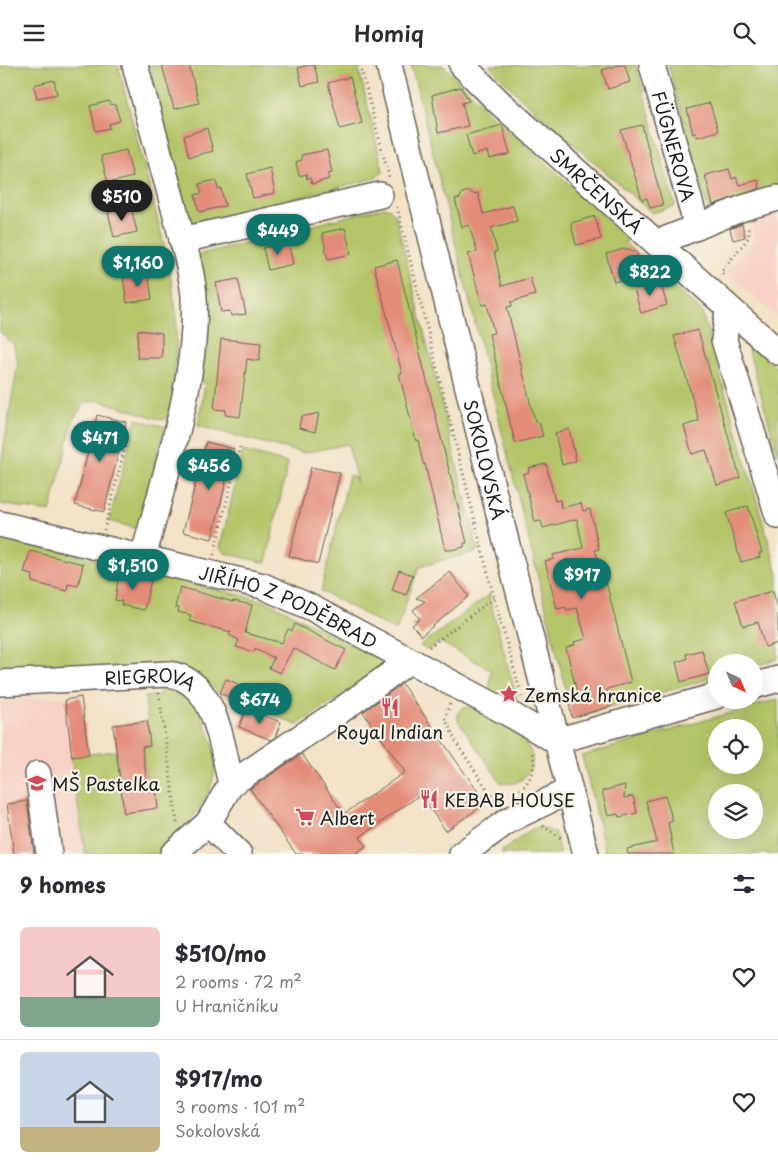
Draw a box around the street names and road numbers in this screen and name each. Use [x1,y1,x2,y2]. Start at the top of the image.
street label: FÜGNEROVA [646,87,703,205]
street label: SMRČENSKÁ [545,141,650,239]
street label: SOKOLOVSKÁ [458,397,513,522]
street label: JIŘÍHO Z PODĚBRAD [197,558,383,654]
street label: RIEGROVA [104,660,202,697]

